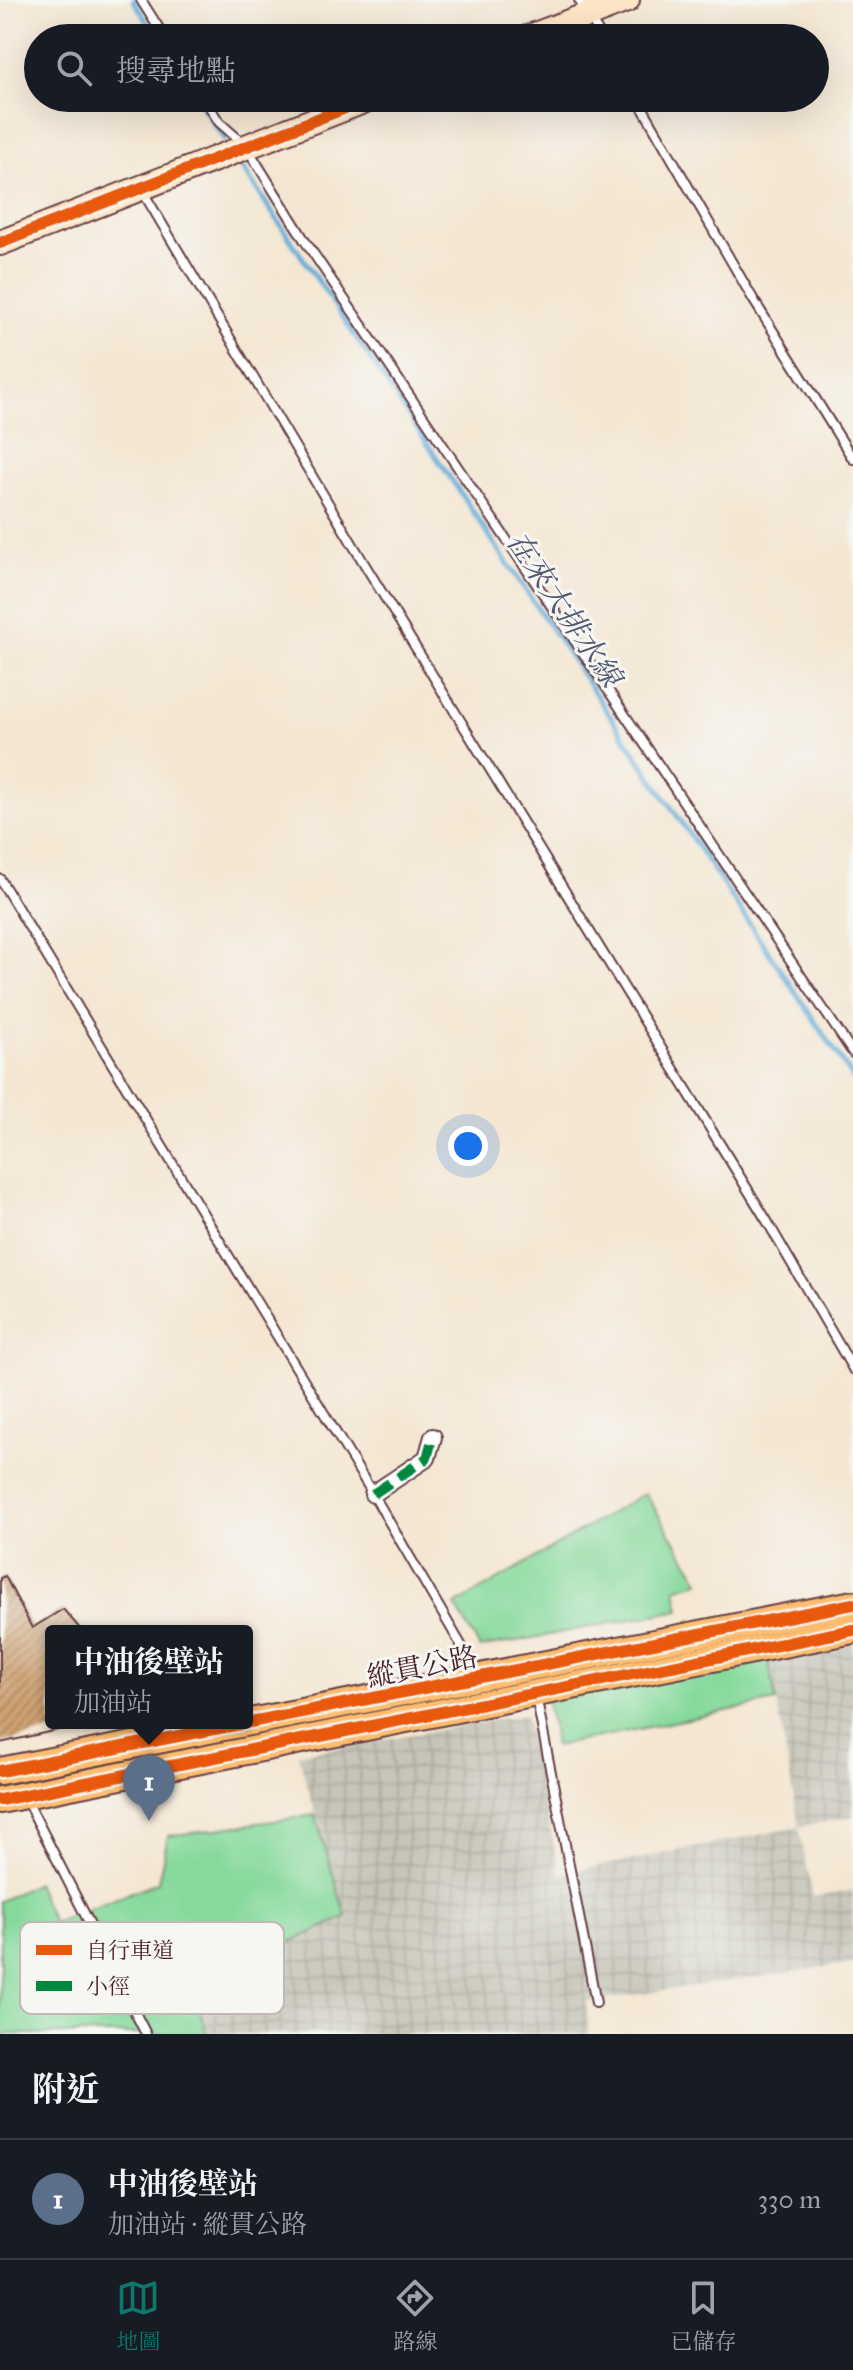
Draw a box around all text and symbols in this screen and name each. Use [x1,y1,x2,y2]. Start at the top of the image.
search box [24,24,829,112]
icon: search [52,46,96,90]
text: 搜尋地點 [116,53,236,89]
water label: 在來大排水線 [499,524,631,696]
your location [448,1126,488,1166]
popup [45,1625,253,1729]
street label: 縱貫公路 [364,1639,480,1694]
text: 中油後壁站 [74,1644,224,1680]
text: 加油站 [74,1686,152,1718]
pin: 1 [123,1755,175,1821]
legend [20,1922,284,2014]
text: 自行車道 [86,1937,174,1964]
text: 小徑 [86,1973,130,2000]
text: 附近 [32,2069,100,2110]
text: 中油後壁站 [108,2166,258,2202]
text: 1 [53,2183,63,2215]
text: 330 m [758,2183,821,2215]
text: 加油站 · 縱貫公路 [108,2208,307,2240]
tab: 地圖 [116,2276,161,2355]
tab: 路線 [393,2276,438,2355]
tab: 已儲存 [670,2276,737,2355]

